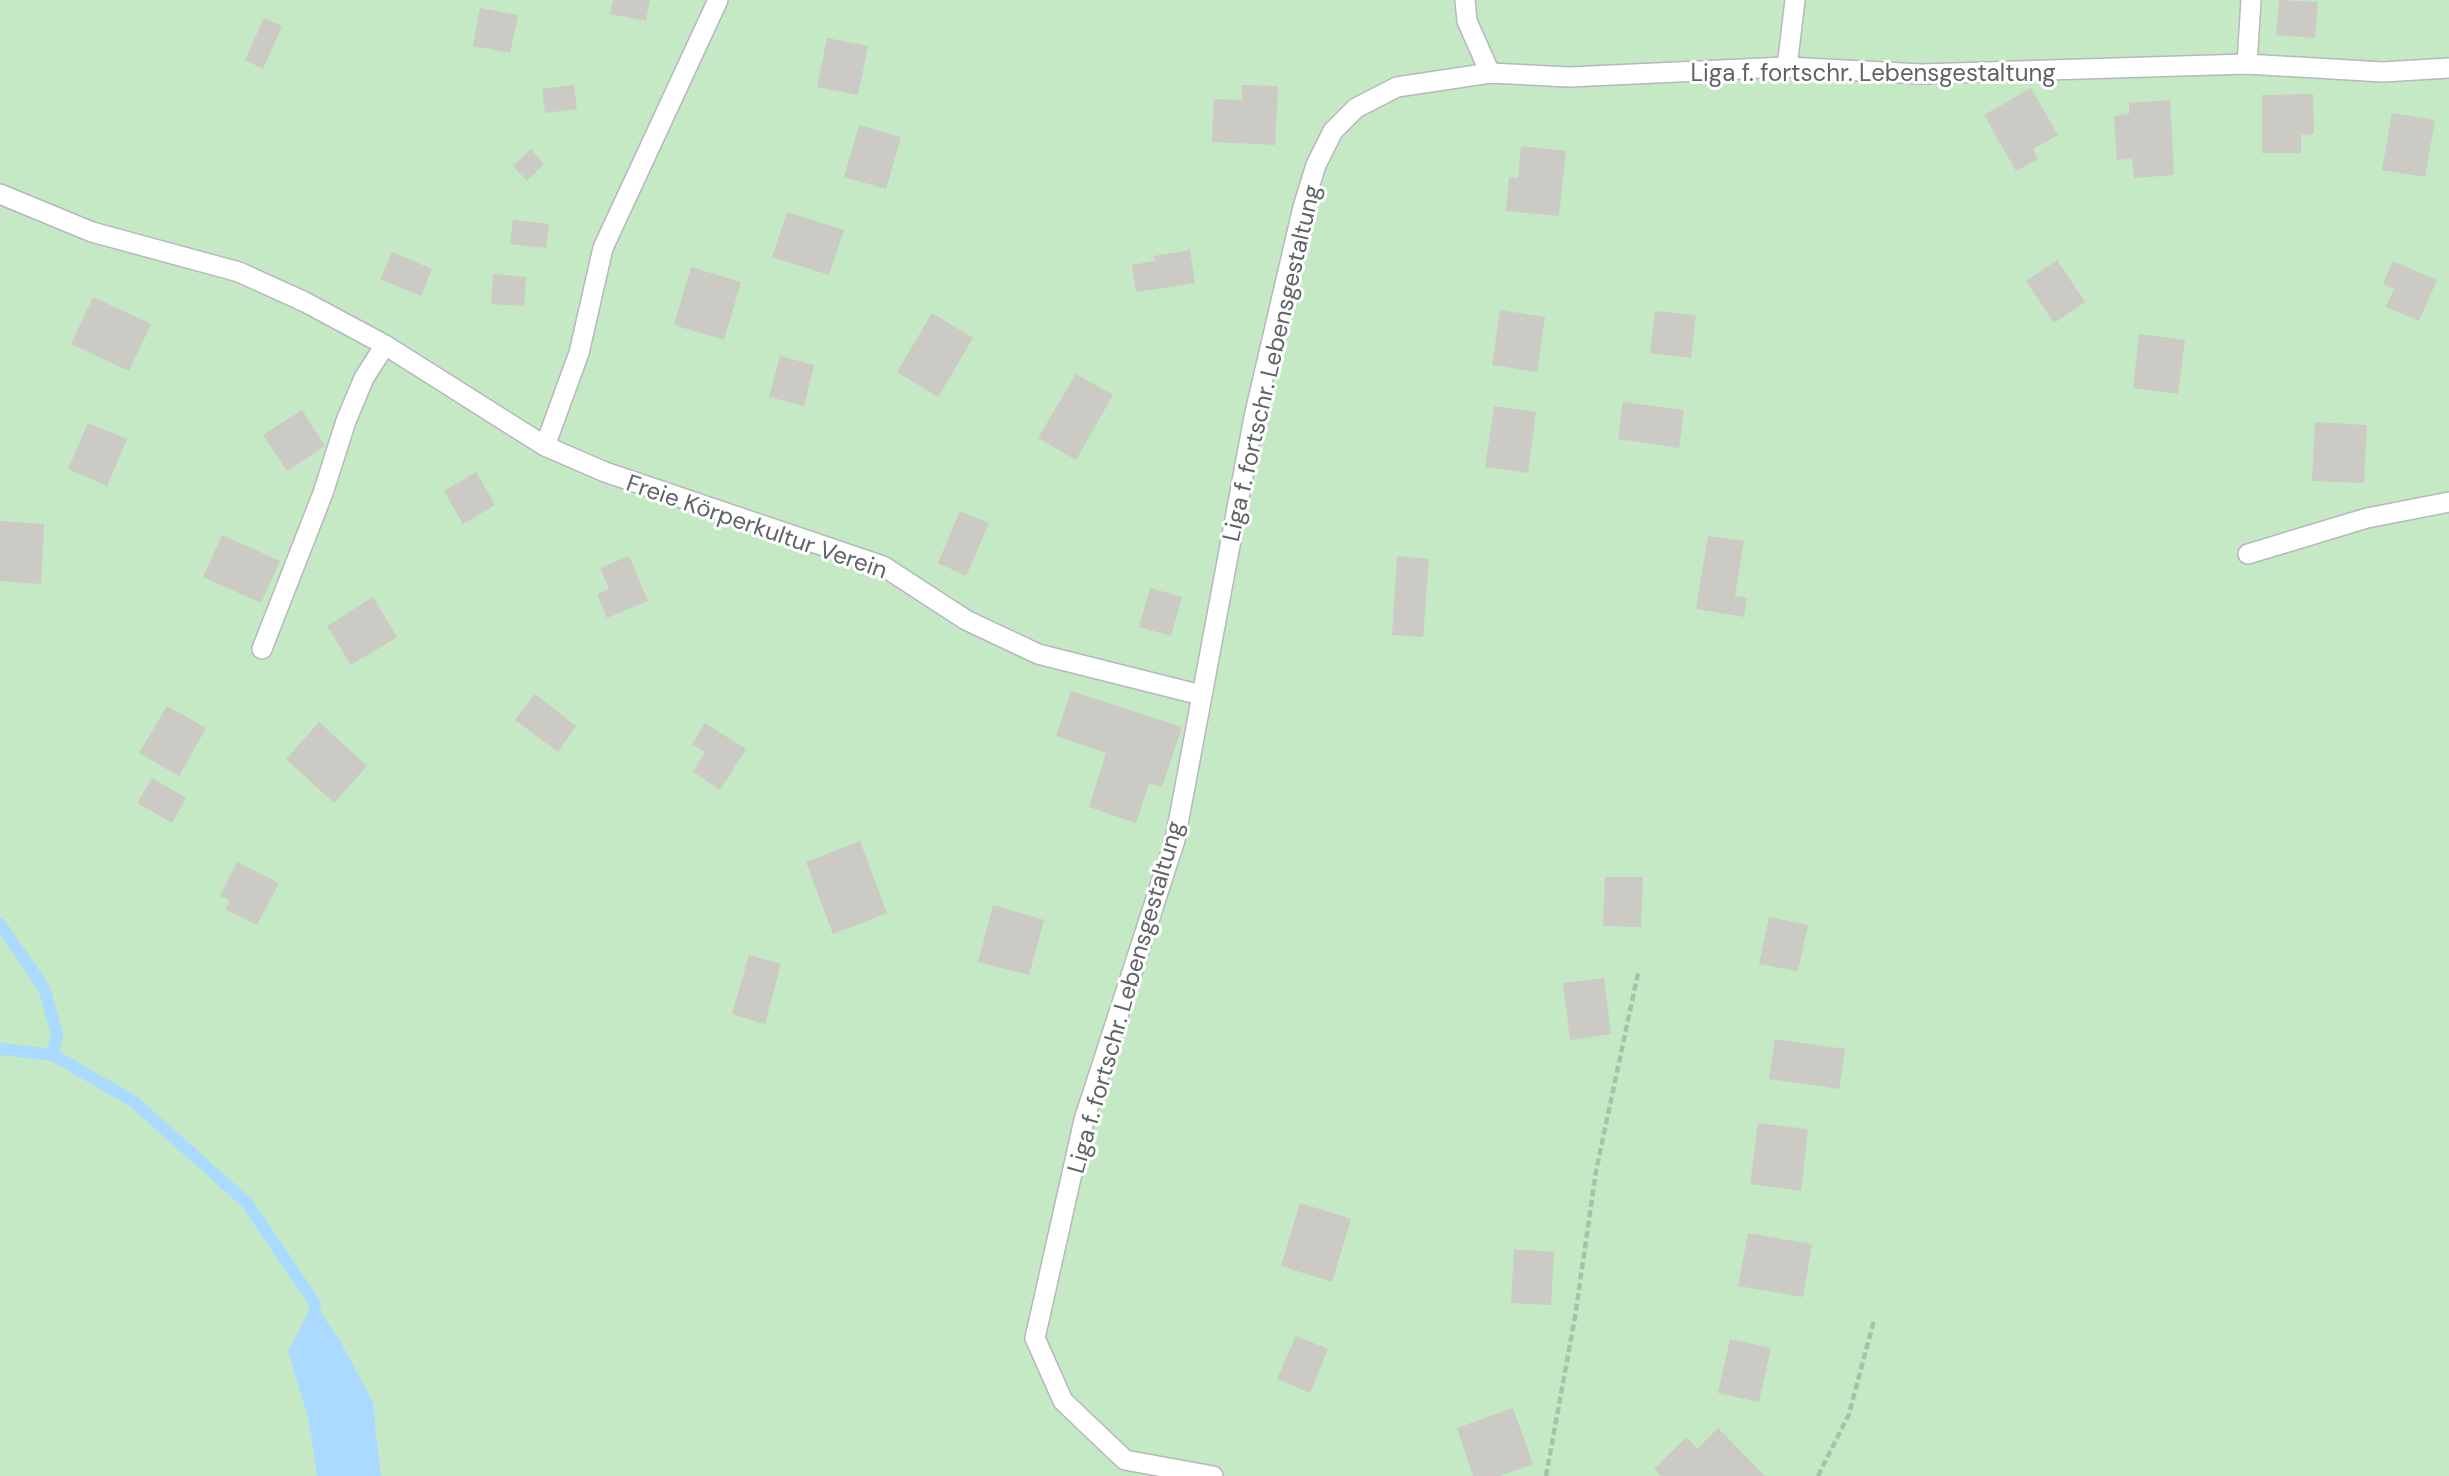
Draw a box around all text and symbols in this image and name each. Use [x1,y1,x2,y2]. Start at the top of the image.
street label: Liga f. fortschr. Lebensgestaltung [1690,57,2056,88]
street label: Liga f. fortschr. Lebensgestaltung [1215,182,1327,544]
street label: Freie Körperkultur Verein [622,467,892,585]
street label: Liga f. fortschr. Lebensgestaltung [1060,817,1190,1177]

